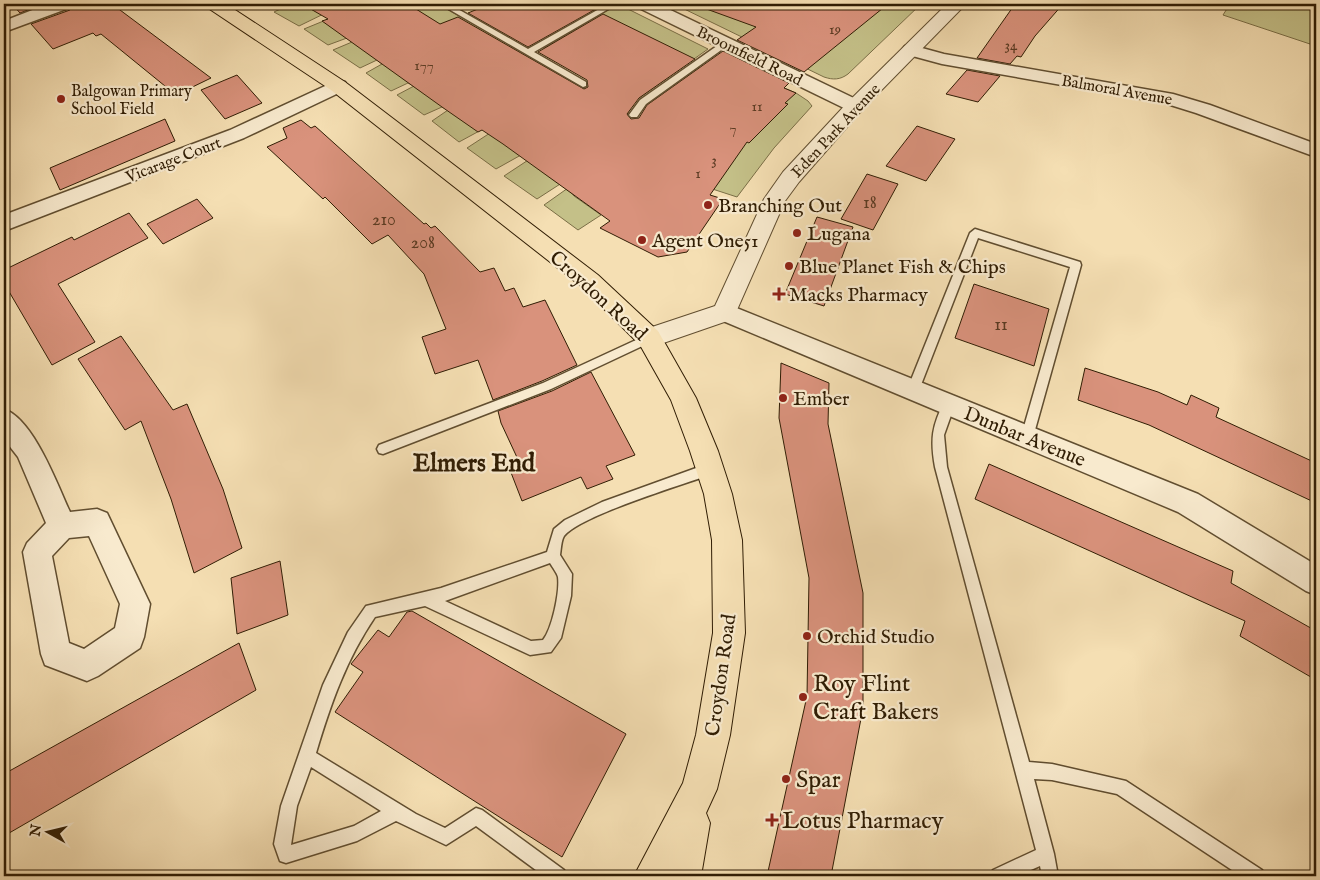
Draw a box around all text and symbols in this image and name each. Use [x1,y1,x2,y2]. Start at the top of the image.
house number: 19 [829,20,841,39]
street label: Broomfield Road [693,23,806,91]
house number: 34 [1005,36,1018,55]
house number: 177 [414,56,434,75]
street label: Balmoral Avenue [1060,71,1174,111]
street label: Eden Park Avenue [788,80,885,183]
place label: Balgowan Primary School Field [71,82,192,120]
marker: Balgowan Primary School Field [55,93,67,105]
house number: 11 [751,97,763,116]
house number: 7 [729,119,737,138]
street label: Vicarage Court [122,133,225,189]
house number: 3 [711,151,717,170]
house number: 1 [695,164,701,183]
house number: 18 [863,192,877,215]
place label: Branching Out [718,194,842,219]
marker: Branching Out [702,199,714,211]
house number: 210 [372,209,396,232]
place label: Lugana [807,222,871,247]
marker: Lugana [791,227,803,239]
place label: Agent One51 [651,229,758,254]
house number: 208 [411,232,435,255]
marker: Agent One51 [636,234,648,246]
street label: Croydon Road [544,246,652,347]
place label: Blue Planet Fish & Chips [799,255,1006,280]
marker: Blue Planet Fish & Chips [783,260,795,272]
place label: Macks Pharmacy [789,283,928,308]
marker: Macks Pharmacy [773,288,785,300]
house number: 11 [994,314,1008,337]
place label: Ember [793,387,850,412]
marker: Ember [777,392,789,404]
street label: Dunbar Avenue [960,402,1089,473]
district label: Elmers End [413,448,536,480]
street label: Croydon Road [701,612,742,738]
place label: Orchid Studio [817,625,935,650]
marker: Orchid Studio [801,630,813,642]
place label: Roy Flint Craft Bakers [813,669,939,728]
marker: Roy Flint Craft Bakers [797,691,809,703]
place label: Spar [796,765,841,796]
marker: Spar [780,773,792,785]
place label: Lotus Pharmacy [782,806,944,837]
north arrow [22,808,72,858]
marker: Lotus Pharmacy [766,814,778,826]
text: N [26,823,46,839]

